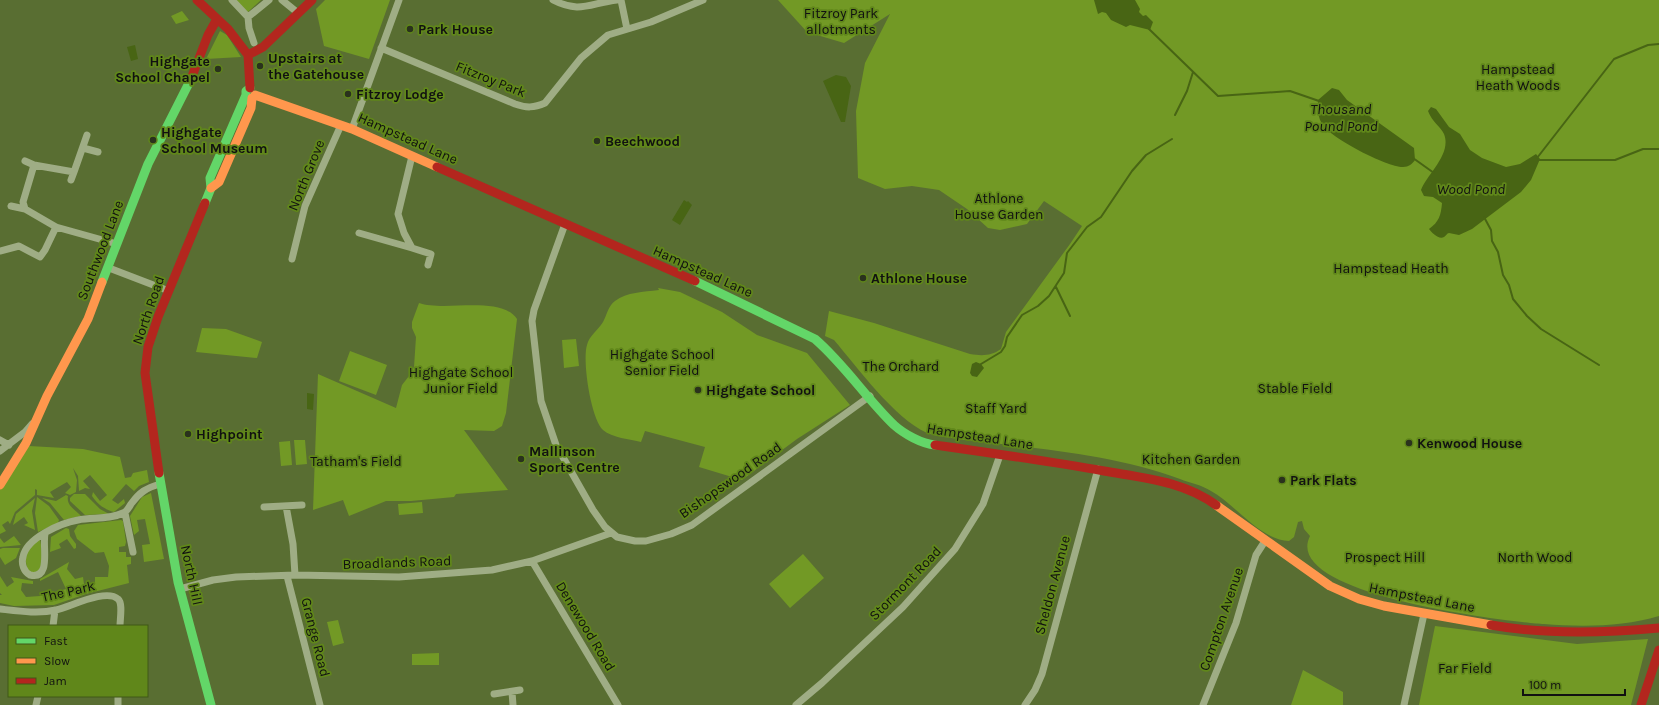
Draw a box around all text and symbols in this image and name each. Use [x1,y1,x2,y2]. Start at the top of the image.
park label: Fitzroy Park allotments [804,5,878,38]
place label: Park House [418,21,493,38]
marker: Park House [405,24,415,34]
place label: Upstairs at the Gatehouse [268,50,364,83]
place label: Highgate School Chapel [115,53,210,86]
street label: Fitzroy Park [453,58,529,101]
marker: Upstairs at the Gatehouse [255,61,265,71]
park label: Hampstead Heath Woods [1476,61,1560,94]
marker: Highgate School Chapel [213,64,223,74]
place label: Fitzroy Lodge [356,86,444,103]
marker: Fitzroy Lodge [343,89,353,99]
water label: Thousand Pound Pond [1304,100,1378,135]
street label: Hampstead Lane [355,109,460,168]
place label: Highgate School Museum [161,124,268,157]
place label: Beechwood [605,133,680,150]
marker: Highgate School Museum [148,135,158,145]
marker: Beechwood [592,136,602,146]
street label: North Grove [284,137,328,213]
water label: Wood Pond [1437,180,1505,198]
park label: Athlone House Garden [954,190,1044,223]
street label: Southwood Lane [74,198,127,302]
street label: Hampstead Lane [650,242,755,301]
park label: Hampstead Heath [1333,260,1449,277]
place label: Athlone House [871,270,967,287]
marker: Athlone House [858,273,868,283]
street label: North Road [129,274,168,347]
park label: Highgate School Senior Field [610,346,714,379]
park label: The Orchard [863,358,939,375]
park label: Highgate School Junior Field [409,364,513,397]
park label: Stable Field [1257,380,1333,397]
place label: Highgate School [706,382,815,399]
marker: Highgate School [693,385,703,395]
park label: Staff Yard [965,400,1027,417]
street label: Hampstead Lane [926,420,1034,453]
place label: Highpoint [196,426,263,443]
marker: Highpoint [183,429,193,439]
place label: Kenwood House [1417,435,1522,452]
marker: Kenwood House [1404,438,1414,448]
street label: Bishopswood Road [676,439,785,522]
place label: Mallinson Sports Centre [529,443,620,476]
park label: Kitchen Garden [1142,451,1240,468]
park label: Tatham's Field [310,453,402,470]
marker: Mallinson Sports Centre [516,454,526,464]
place label: Park Flats [1290,472,1357,489]
marker: Park Flats [1277,475,1287,485]
street label: Sheldon Avenue [1031,534,1074,637]
street label: Stormont Road [866,543,945,624]
street label: North Hill [177,544,206,607]
park label: Prospect Hill [1345,549,1425,566]
park label: North Wood [1498,549,1573,566]
street label: Broadlands Road [342,552,452,573]
street label: Compton Avenue [1196,565,1247,673]
street label: The Park [40,577,97,606]
street label: Denewood Road [552,578,619,674]
street label: Hampstead Lane [1368,579,1476,616]
street label: Grange Road [297,596,334,678]
legend [8,625,148,697]
text: Fast [44,634,68,648]
text: Slow [44,654,70,668]
park label: Far Field [1438,660,1492,677]
scale bar [1523,671,1625,697]
text: Jam [44,674,67,688]
text: 100 m [1529,678,1561,692]

